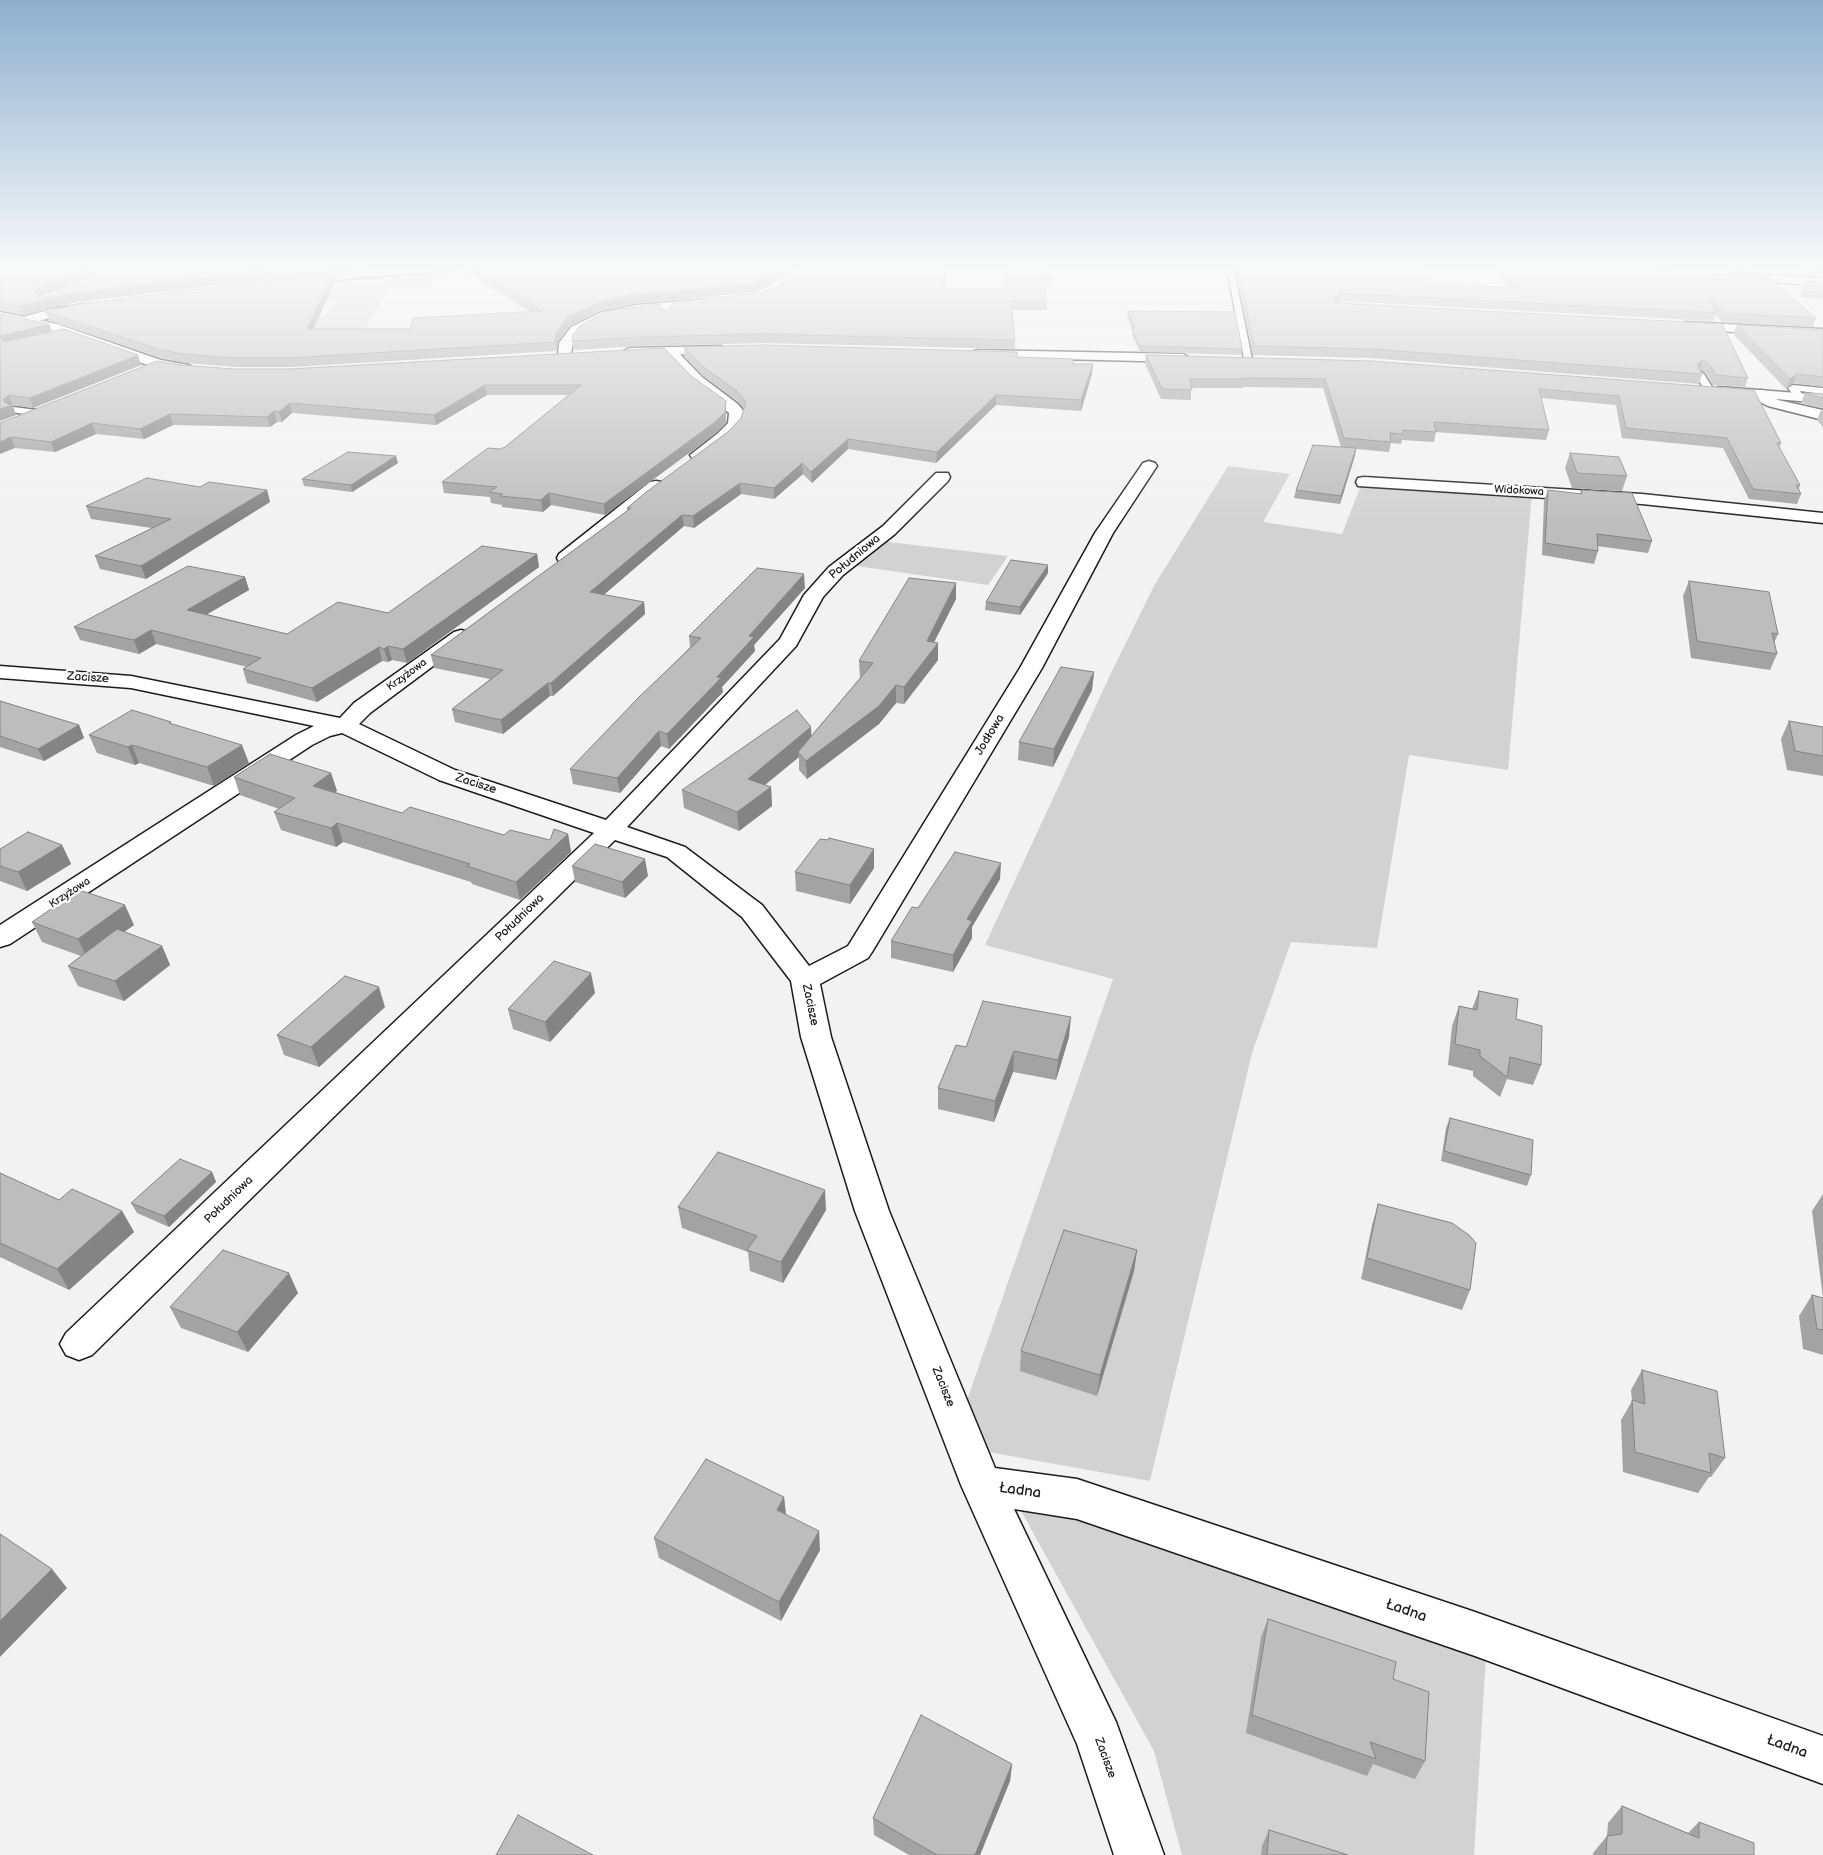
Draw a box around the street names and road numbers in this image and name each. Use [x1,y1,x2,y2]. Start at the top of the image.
street label: Widokowa [1494,483,1544,499]
street label: Południowa [827,531,883,583]
street label: Krzyżowa [384,656,430,694]
street label: Zacisze [67,669,109,687]
street label: Jodłowa [972,712,1008,758]
street label: Zacisze [454,771,498,797]
street label: Krzyżowa [47,875,93,911]
street label: Południowa [493,891,547,945]
street label: Zacisze [799,983,821,1027]
street label: Południowa [202,1173,256,1227]
street label: Zacisze [928,1365,958,1409]
street label: Ładna [998,1479,1042,1503]
street label: Ładna [1383,1596,1429,1626]
street label: Ładna [1764,1731,1810,1763]
street label: Zacisze [1091,1736,1119,1780]

